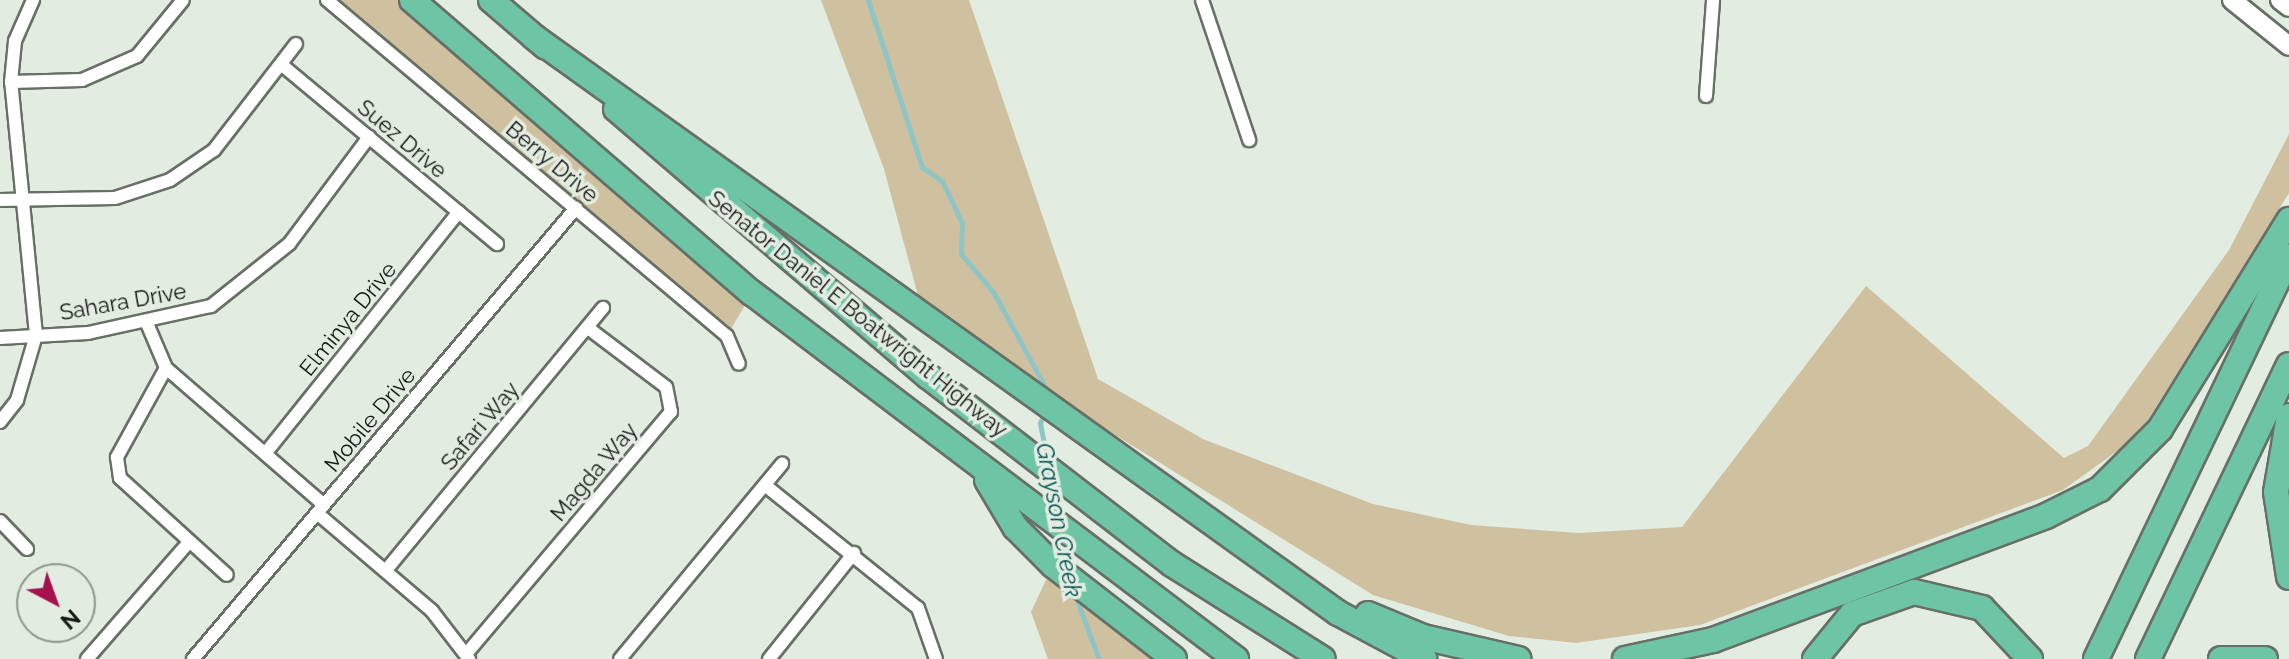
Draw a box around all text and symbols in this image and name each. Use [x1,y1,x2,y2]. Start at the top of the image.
street label: Suez Drive [352,94,452,184]
street label: Berry Drive [500,116,604,208]
street label: Senator Daniel E Boatwright Highway [703,185,1013,443]
street label: Elminya Drive [294,257,402,381]
street label: Sahara Drive [58,278,188,326]
street label: Mobile Drive [319,363,421,477]
street label: Safari Way [435,376,525,476]
street label: Magda Way [545,417,643,527]
water label: Grayson Creek [1030,440,1088,600]
north arrow [16,563,96,643]
text: N [56,604,85,635]

